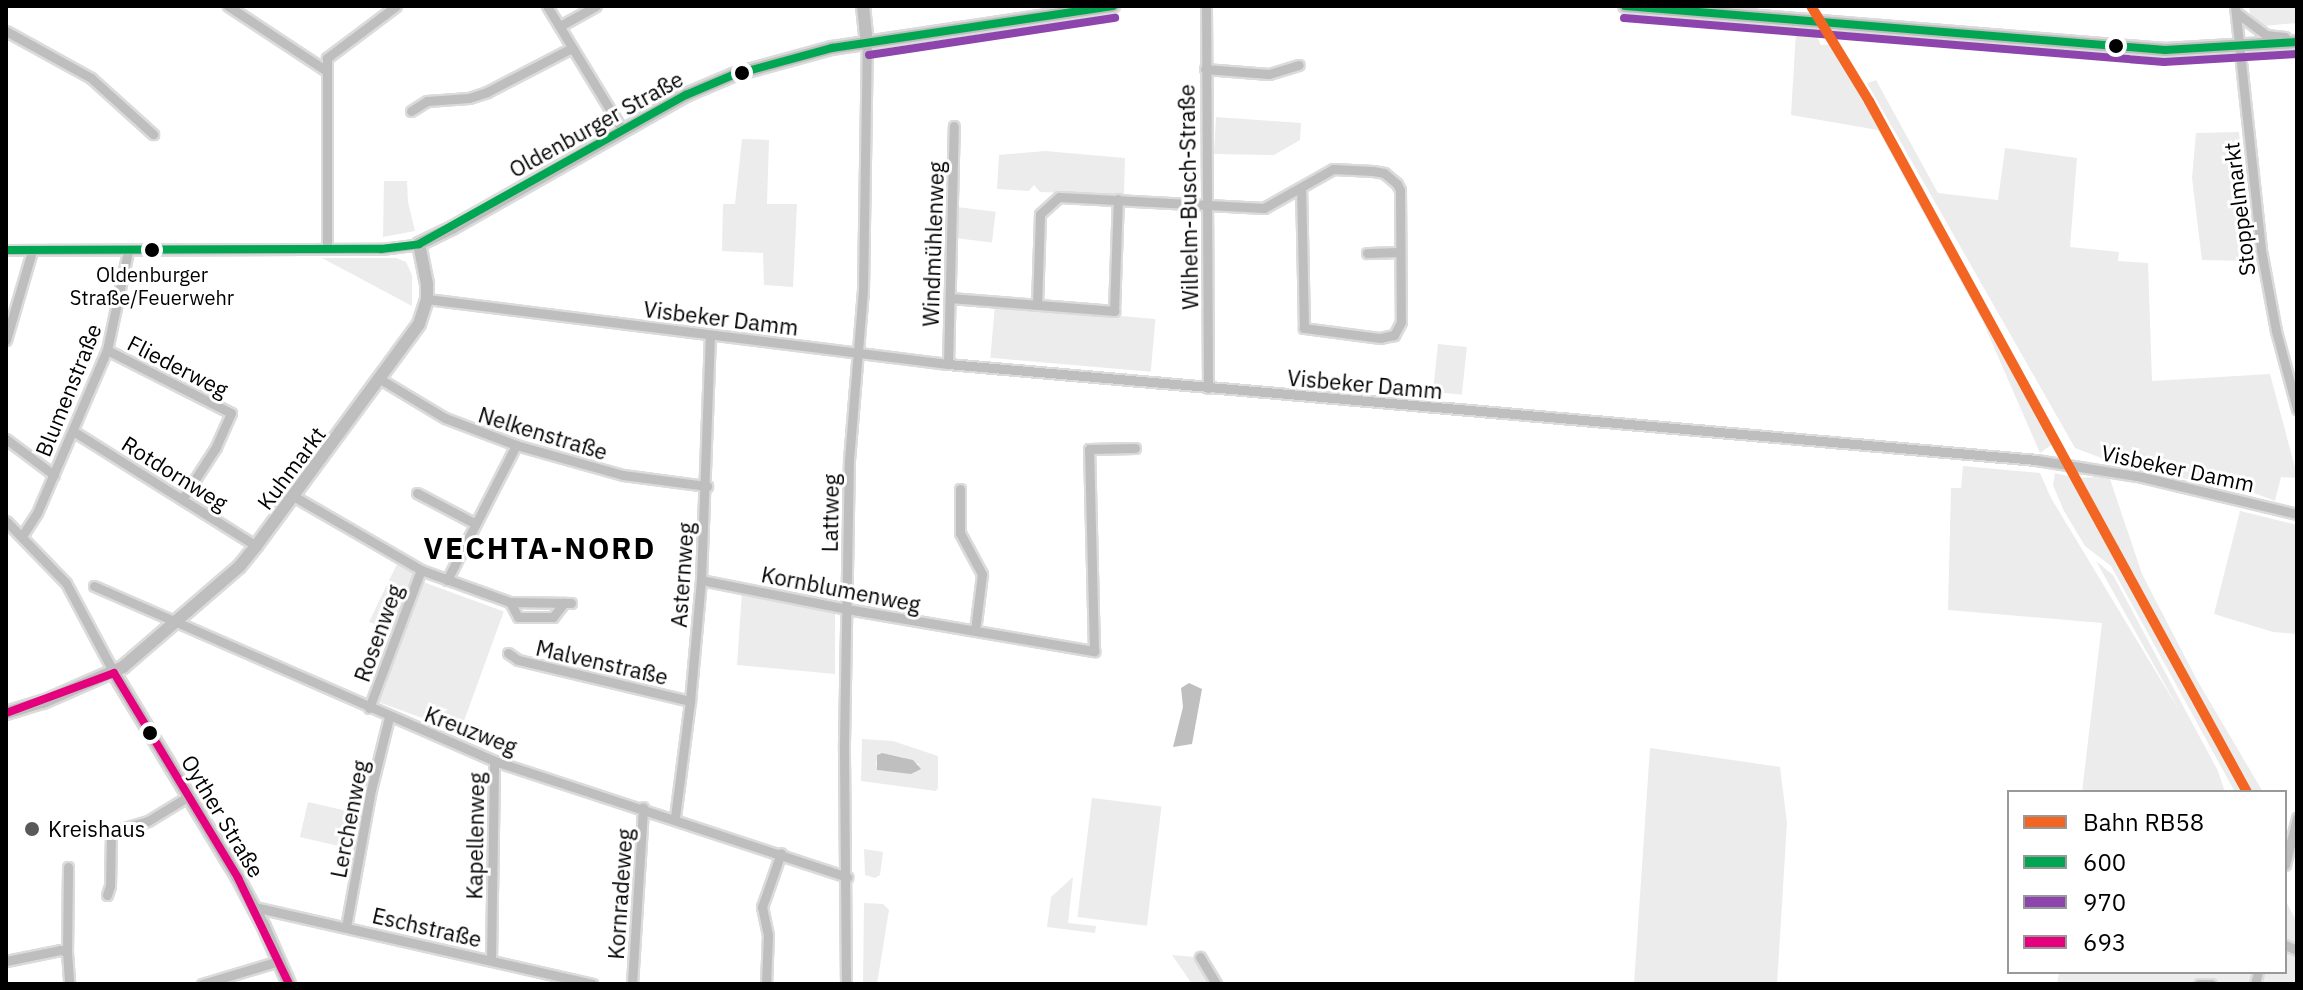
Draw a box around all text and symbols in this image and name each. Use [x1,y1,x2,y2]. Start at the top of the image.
unlabelled marker [2108,38,2124,54]
street label: Oldenburger Straße [504,65,688,183]
unlabelled marker [734,65,750,81]
street label: Wilhelm-Busch-Straße [1173,84,1203,310]
street label: Stoppelmarkt [2218,141,2260,277]
street label: Windmühlenweg [917,161,949,327]
marker: Oldenburger Straße/Feuerwehr [144,242,160,258]
place label: Oldenburger Straße/Feuerwehr [70,262,234,309]
street label: Visbeker Damm [642,295,800,341]
street label: Blumenstraße [29,320,107,460]
street label: Fliederweg [123,329,233,403]
street label: Visbeker Damm [1286,364,1444,404]
street label: Nelkenstraße [475,401,611,465]
street label: Kuhmarkt [251,421,331,515]
street label: Rotdornweg [117,430,233,516]
street label: Visbeker Damm [2099,439,2257,497]
street label: Lattweg [816,474,844,552]
street label: Asternweg [665,522,699,628]
district label: VECHTA-NORD [424,530,656,566]
street label: Kornblumenweg [759,561,923,617]
street label: Rosenweg [348,581,408,685]
street label: Malvenstraße [533,634,671,690]
street label: Kreuzweg [421,700,521,760]
unlabelled marker [142,725,158,741]
street label: Oyther Straße [176,750,270,882]
street label: Lerchenweg [325,758,373,880]
street label: Kapellenweg [461,772,489,900]
legend [2007,790,2287,974]
text: Bahn RB58 [2083,806,2204,838]
place label: Kreishaus [48,816,145,842]
marker: Kreishaus [23,820,41,838]
street label: Kornradeweg [602,828,638,960]
text: 600 [2083,846,2126,878]
text: 970 [2083,886,2126,918]
street label: Eschstraße [370,902,484,952]
text: 693 [2083,926,2126,958]

